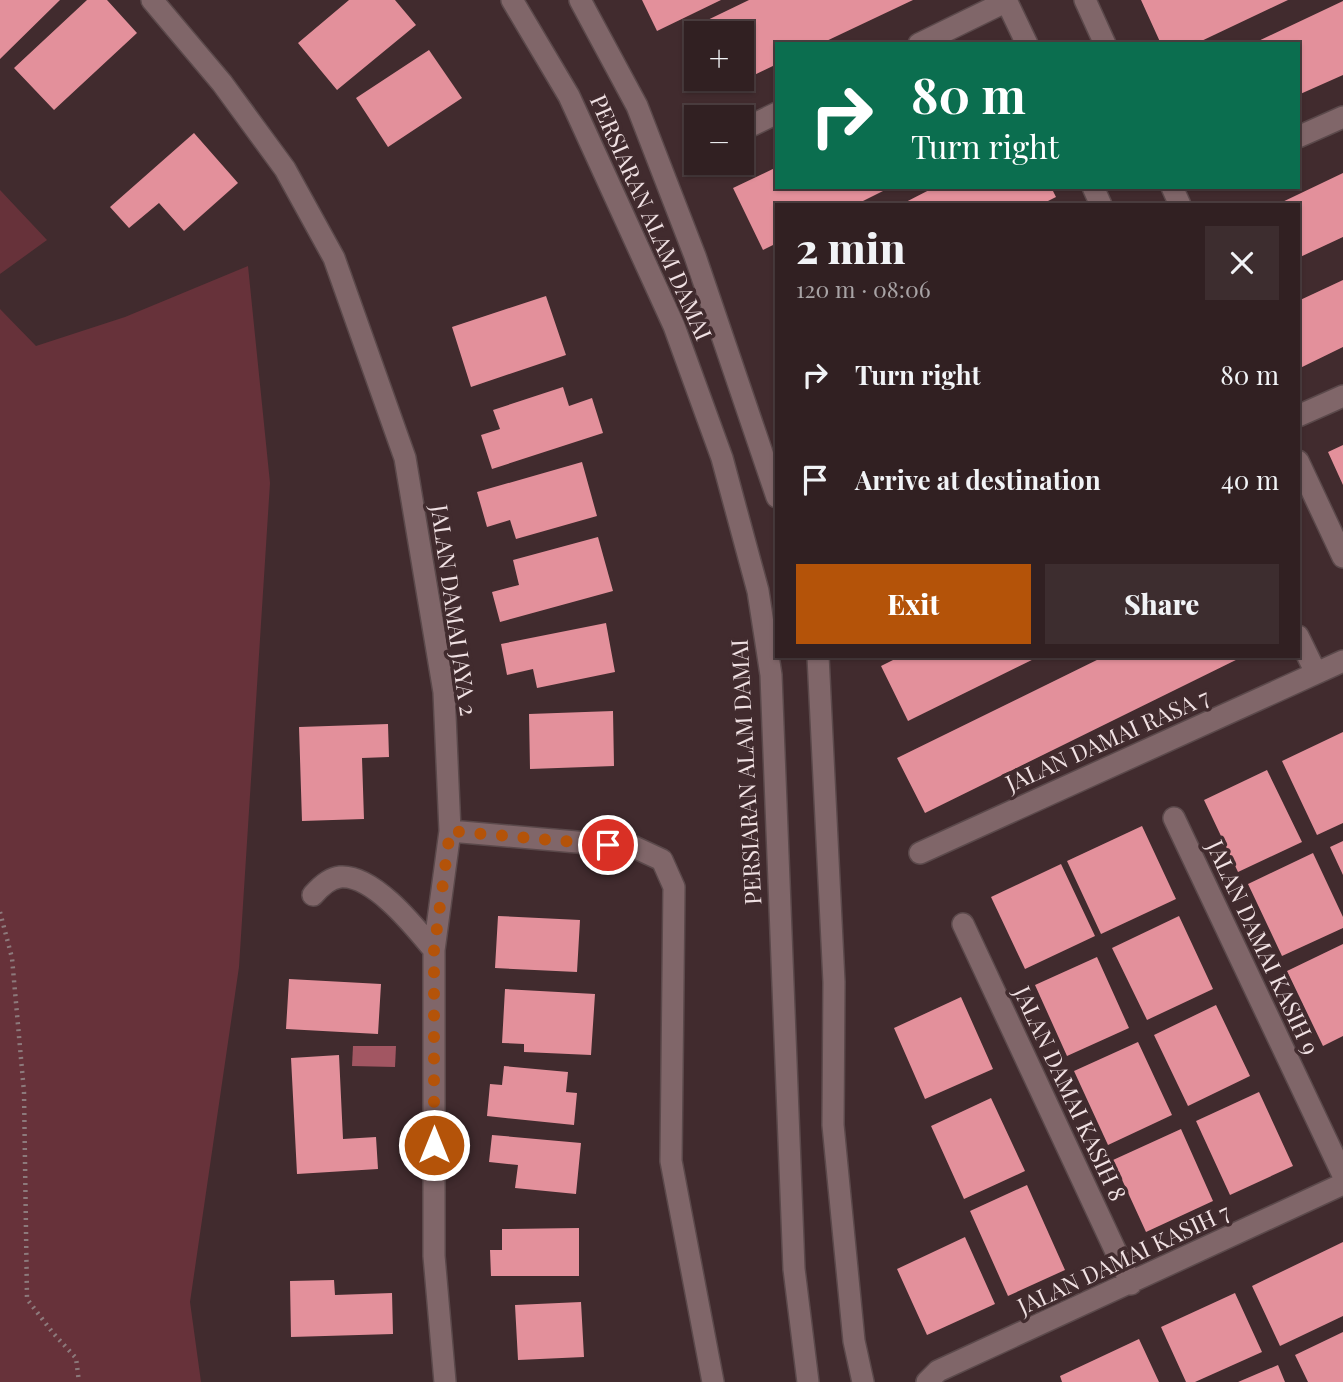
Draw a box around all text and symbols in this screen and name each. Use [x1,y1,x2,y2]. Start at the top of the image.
map controls [684,21,754,175]
button: + [684,21,754,91]
text: 80 m [911,61,1026,126]
icon: right [796,70,887,161]
street label: PERSIARAN ALAM DAMAI [584,89,720,345]
button: − [684,105,754,175]
text: Turn right [911,124,1059,167]
text: 2 min [796,219,905,275]
button: close [1205,226,1279,300]
text: 120 m · 08:06 [796,273,931,304]
icon: right [796,356,834,394]
text: Turn right [855,357,981,392]
text: 80 m [1220,357,1279,392]
icon: arrive [796,461,834,499]
text: Arrive at destination [855,462,1101,497]
text: 40 m [1221,462,1279,497]
street label: JALAN DAMAI JAYA 2 [425,501,485,718]
button: Exit [796,564,1031,644]
button: Share [1045,564,1279,644]
street label: PERSIARAN ALAM DAMAI [723,638,767,906]
street label: JALAN DAMAI RASA 7 [999,680,1214,798]
pin [578,815,638,875]
icon: arrive [589,826,627,864]
street label: JALAN DAMAI KASIH 9 [1200,834,1327,1059]
street label: JALAN DAMAI KASIH 8 [1007,980,1134,1205]
position arrow [397,1108,471,1182]
street label: JALAN DAMAI KASIH 7 [1011,1195,1235,1321]

